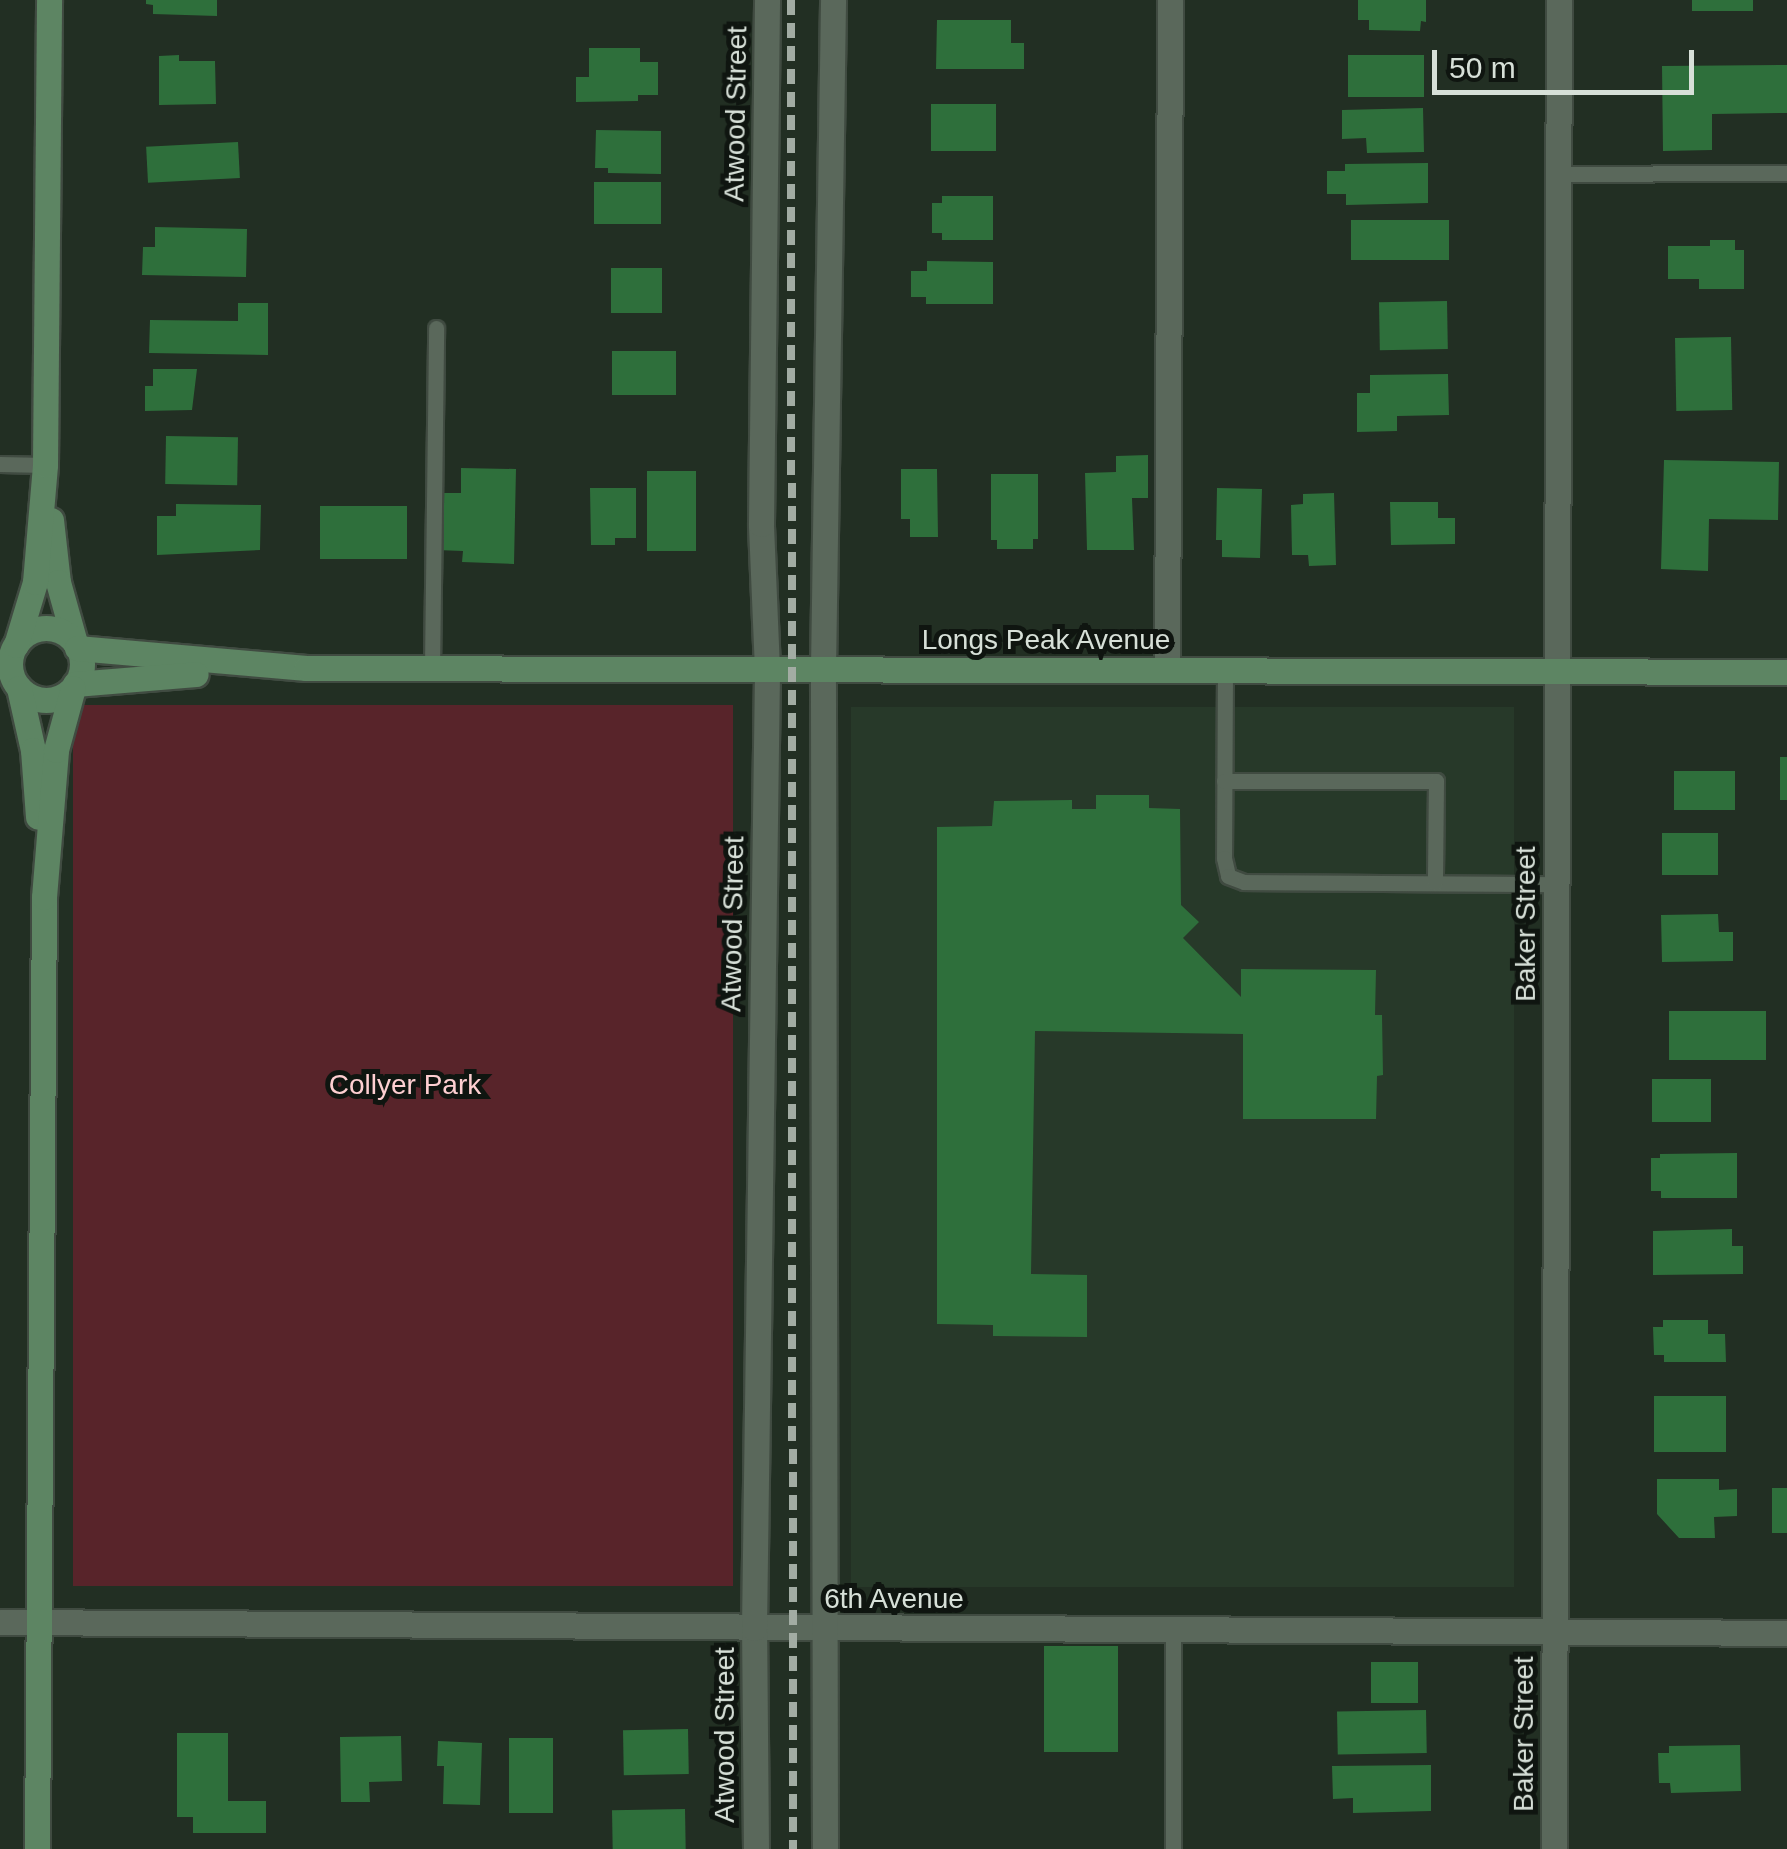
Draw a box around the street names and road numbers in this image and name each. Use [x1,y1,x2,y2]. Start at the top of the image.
street label: Atwood Street [718,26,754,202]
street label: Longs Peak Avenue [921,623,1171,657]
street label: Atwood Street [715,836,751,1012]
street label: Baker Street [1509,846,1543,1002]
street label: 6th Avenue [823,1582,965,1616]
street label: Atwood Street [708,1647,742,1823]
street label: Baker Street [1507,1656,1541,1812]

